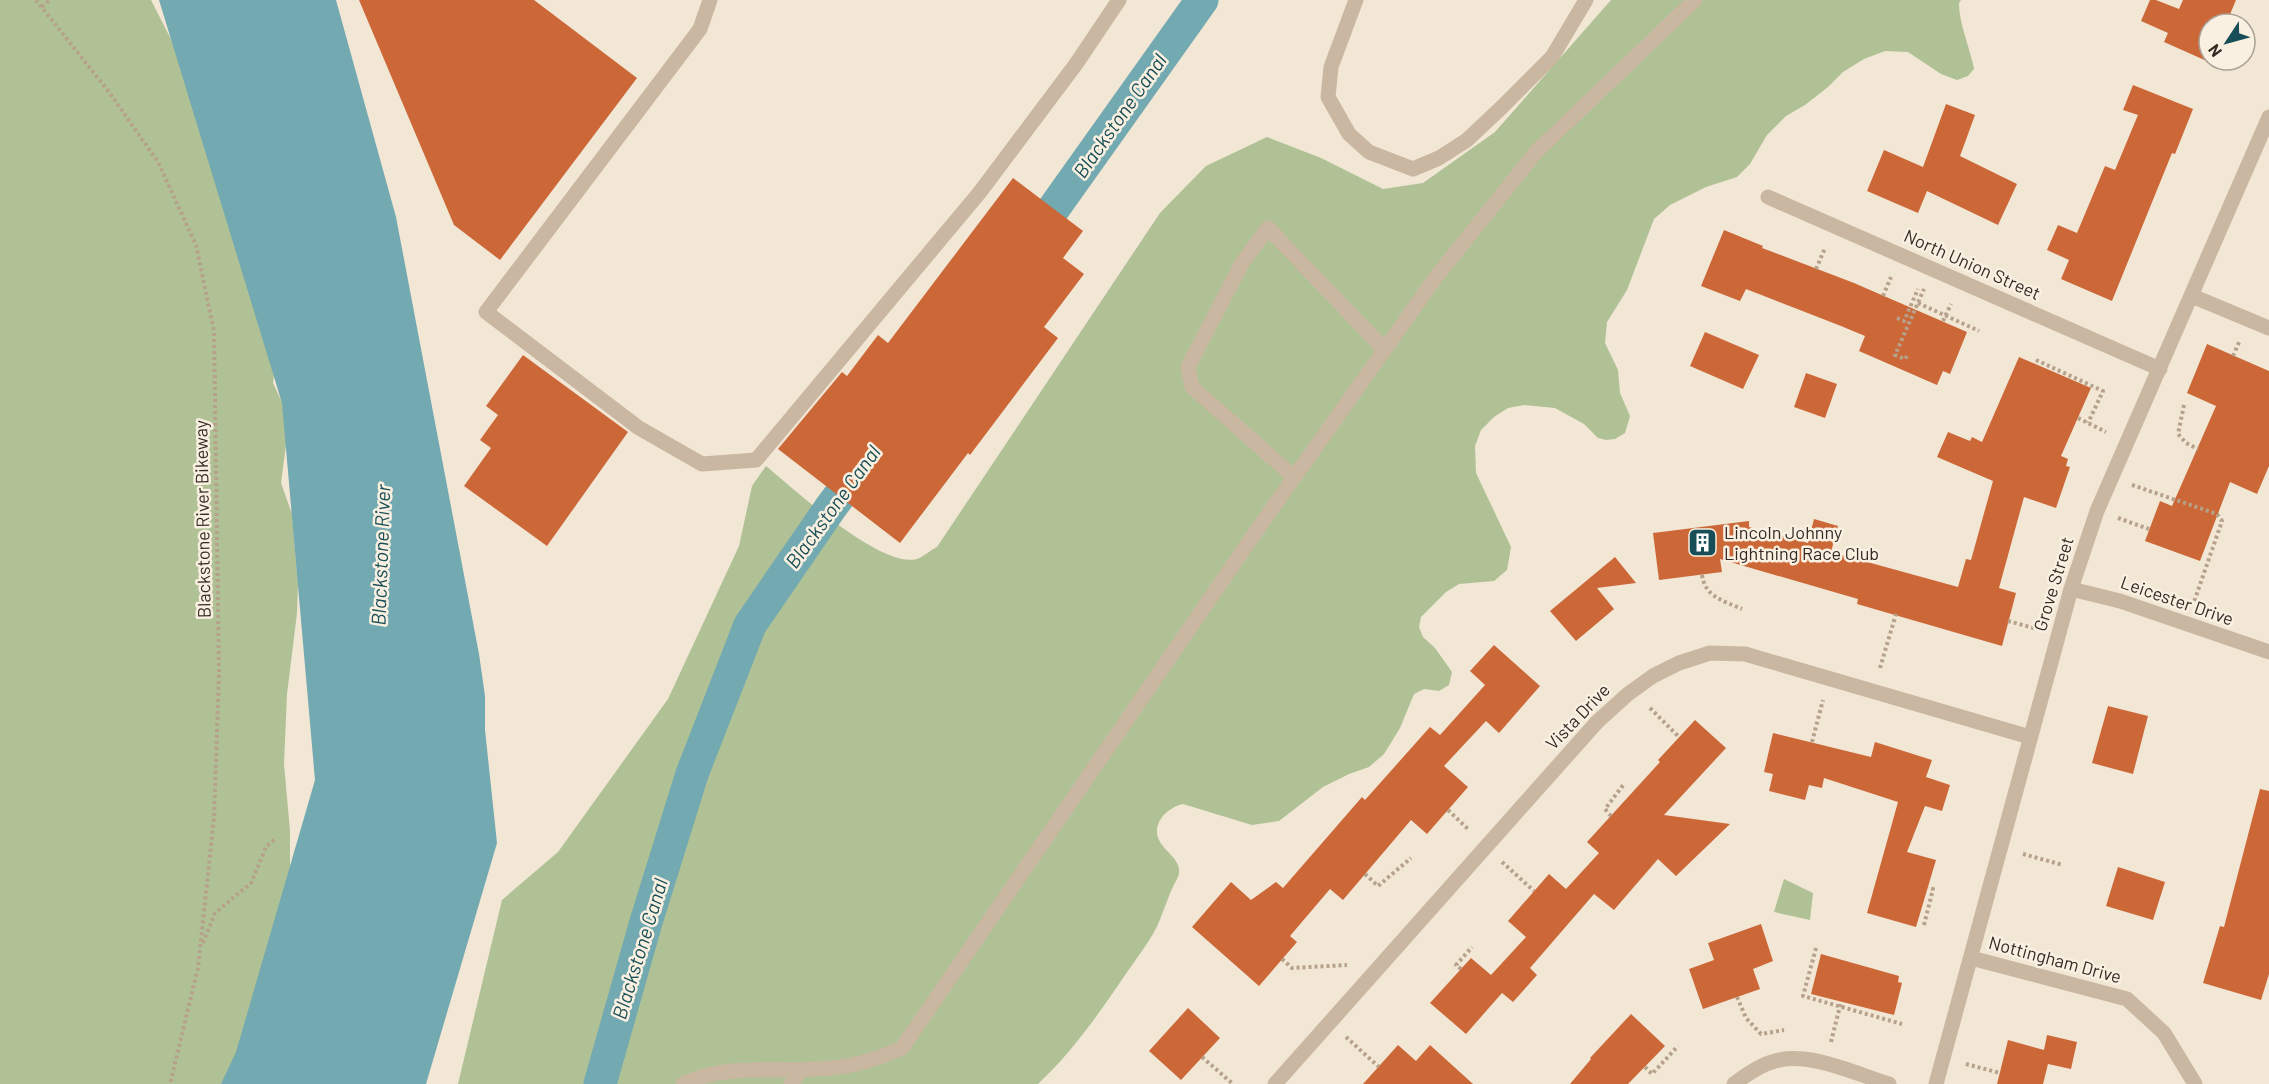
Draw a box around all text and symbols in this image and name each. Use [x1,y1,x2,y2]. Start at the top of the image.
north arrow [2197,12,2257,72]
text: N [2204,41,2225,61]
water label: Blackstone Canal [1068,48,1171,182]
street label: North Union Street [1901,224,2044,304]
street label: Blackstone River Bikeway [189,420,215,618]
water label: Blackstone Canal [780,440,885,572]
water label: Blackstone River [366,483,394,626]
place label: Lincoln Johnny Lightning Race Club [1724,521,1879,564]
building icon: Lincoln Johnny Lightning Race Club [1687,527,1719,559]
street label: Grove Street [2028,534,2078,634]
street label: Leicester Drive [2118,570,2237,630]
street label: Vista Drive [1540,679,1614,754]
water label: Blackstone Canal [606,875,672,1022]
street label: Nottingham Drive [1987,931,2124,987]

